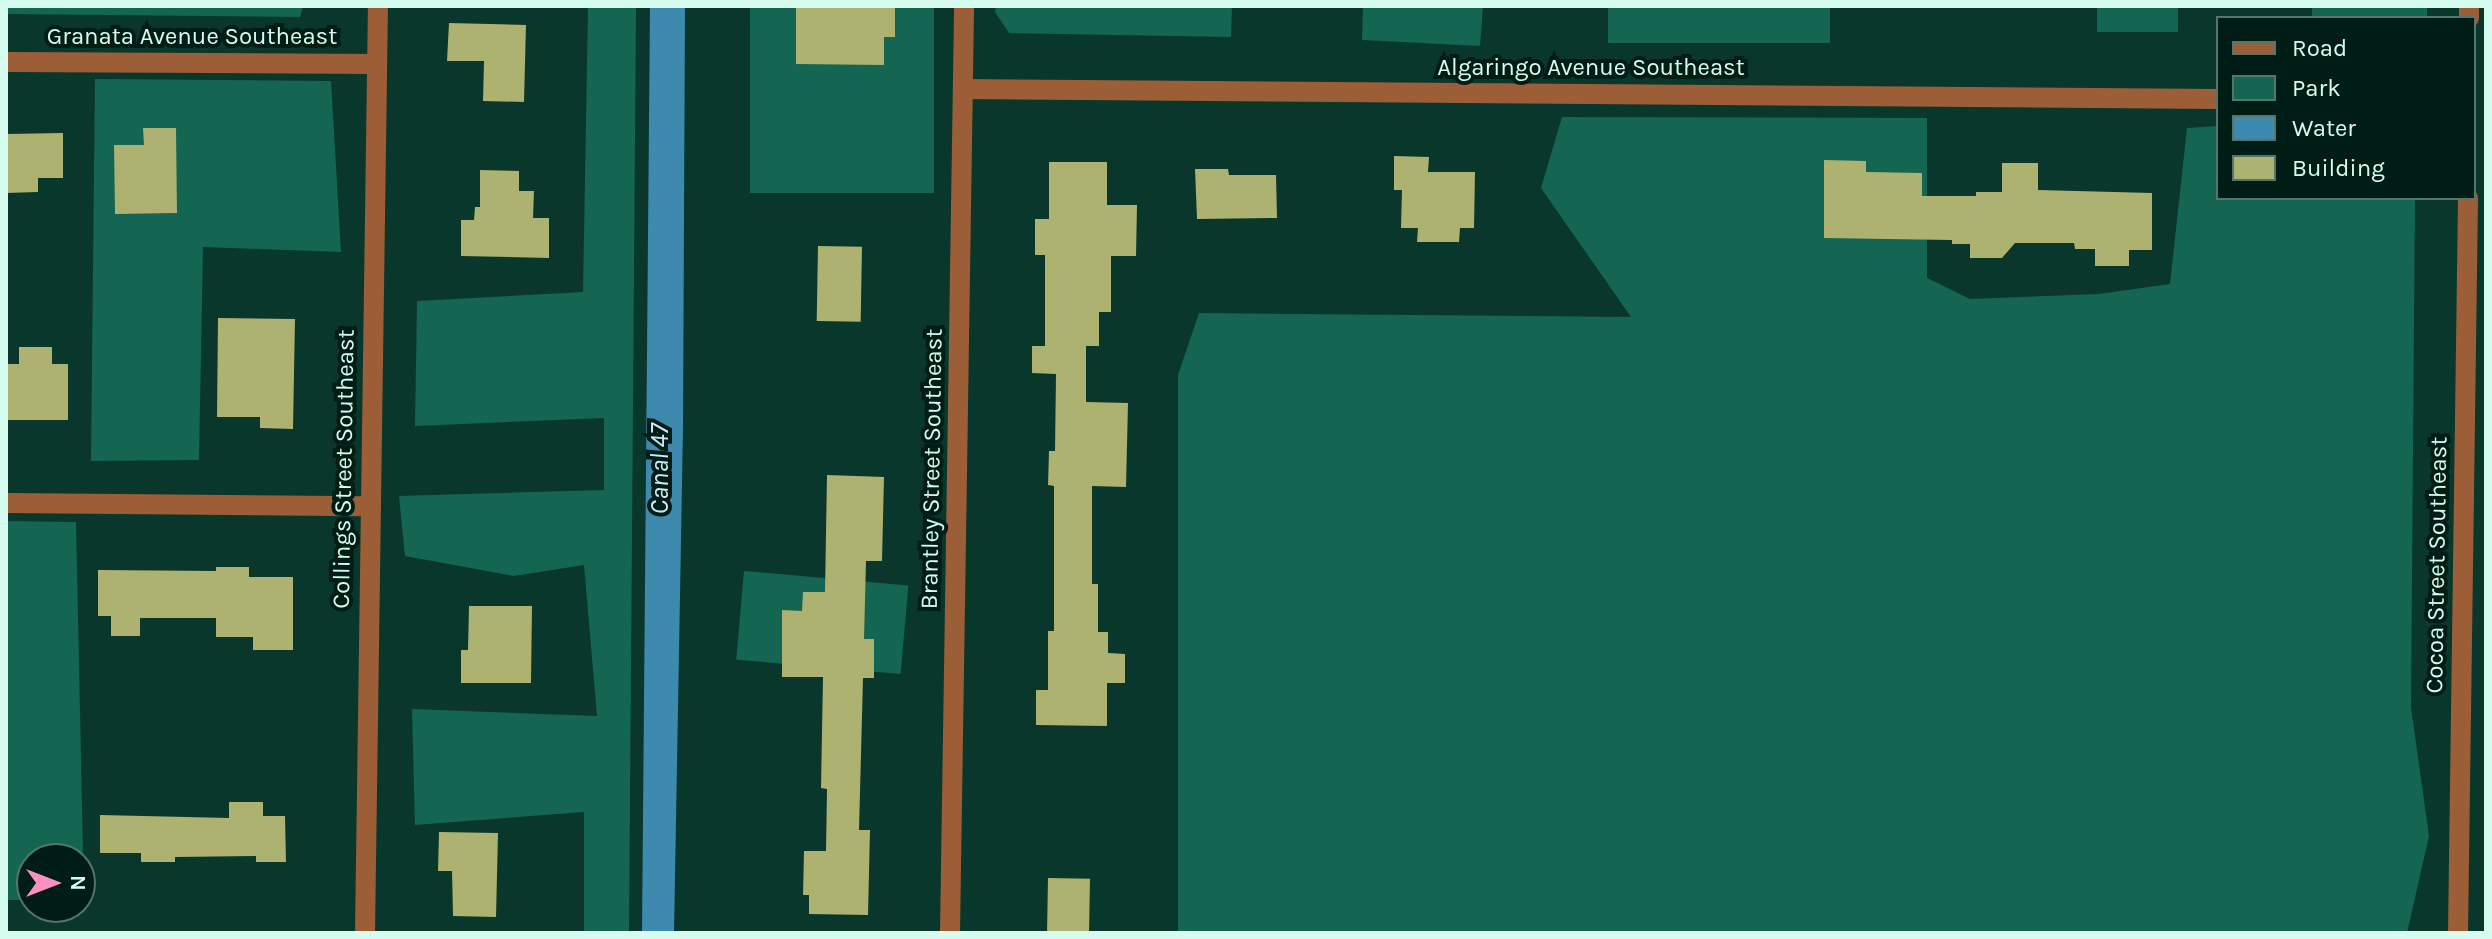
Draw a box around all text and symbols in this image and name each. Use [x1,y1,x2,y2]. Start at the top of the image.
legend [2216,16,2476,200]
street label: Granata Avenue Southeast [47,23,337,51]
text: Road [2292,34,2347,62]
street label: Algaringo Avenue Southeast [1437,54,1745,82]
text: Park [2292,74,2341,102]
text: Water [2292,114,2356,142]
text: Building [2292,154,2385,182]
street label: Brantley Street Southeast [915,328,949,610]
street label: Collings Street Southeast [327,329,361,609]
water label: Canal 47 [644,424,676,514]
street label: Cocoa Street Southeast [2420,436,2454,694]
north arrow [16,843,96,923]
text: N [65,875,91,891]

